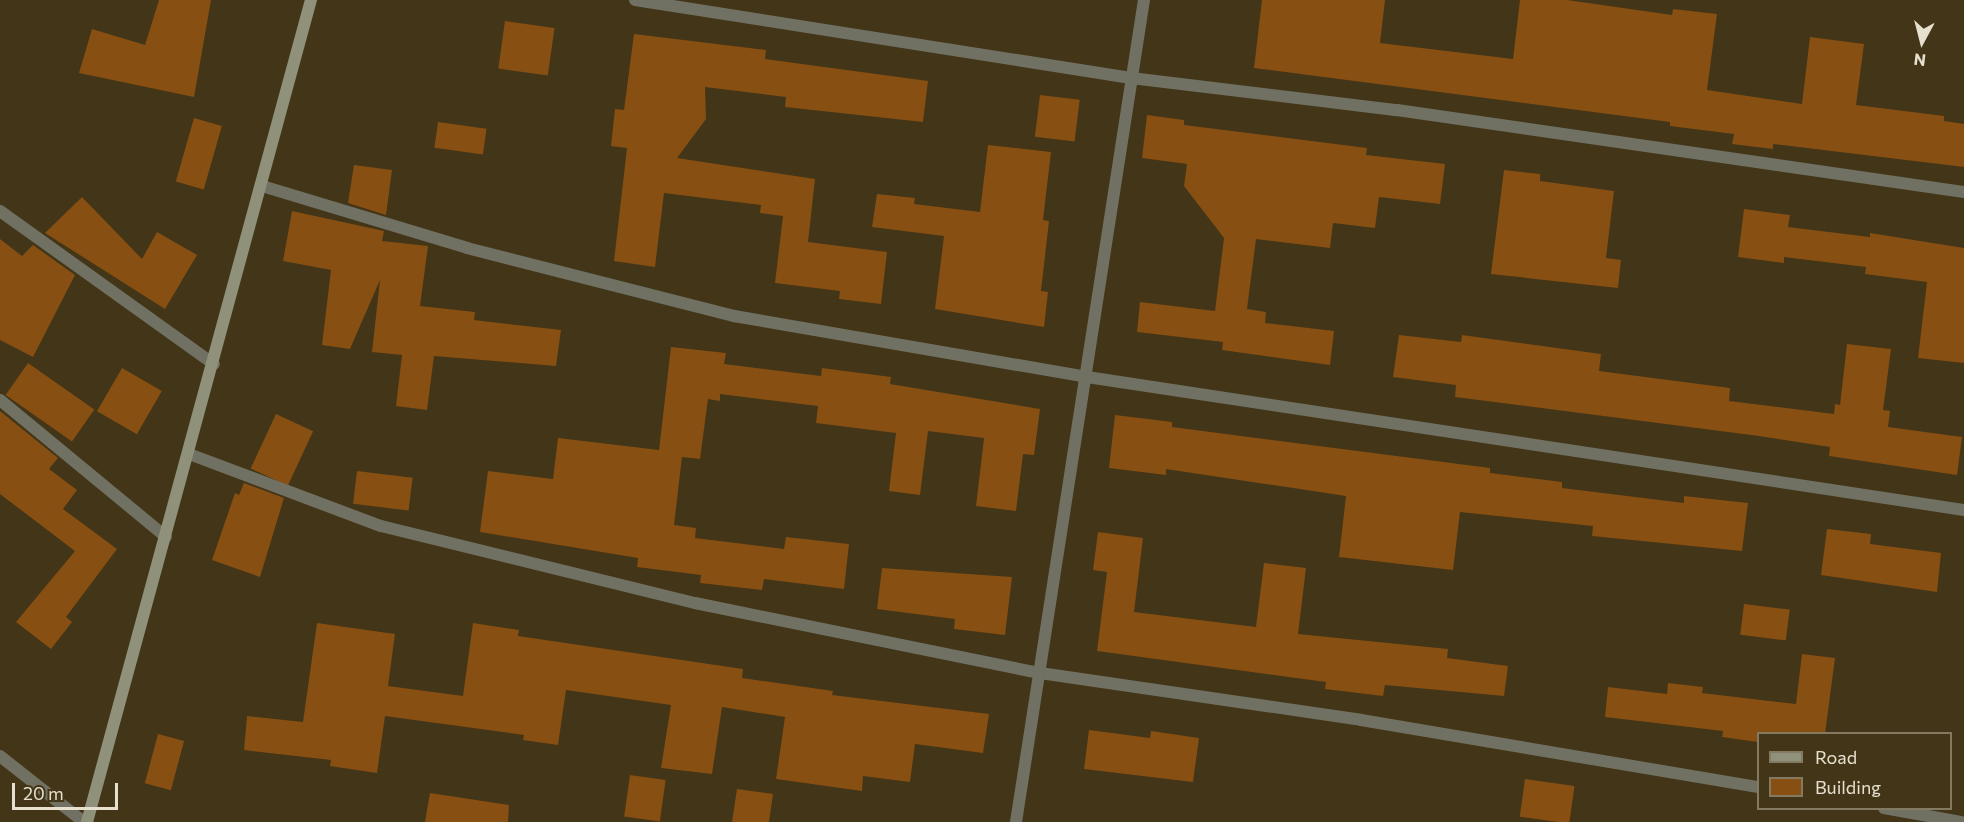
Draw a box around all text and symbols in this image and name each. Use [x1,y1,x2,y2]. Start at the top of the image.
north arrow [1892,12,1952,72]
text: N [1913,50,1927,71]
legend [1757,732,1952,810]
text: Road [1815,746,1857,768]
scale bar [15,771,122,809]
text: Building [1815,776,1881,798]
text: 20 m [23,782,64,804]

